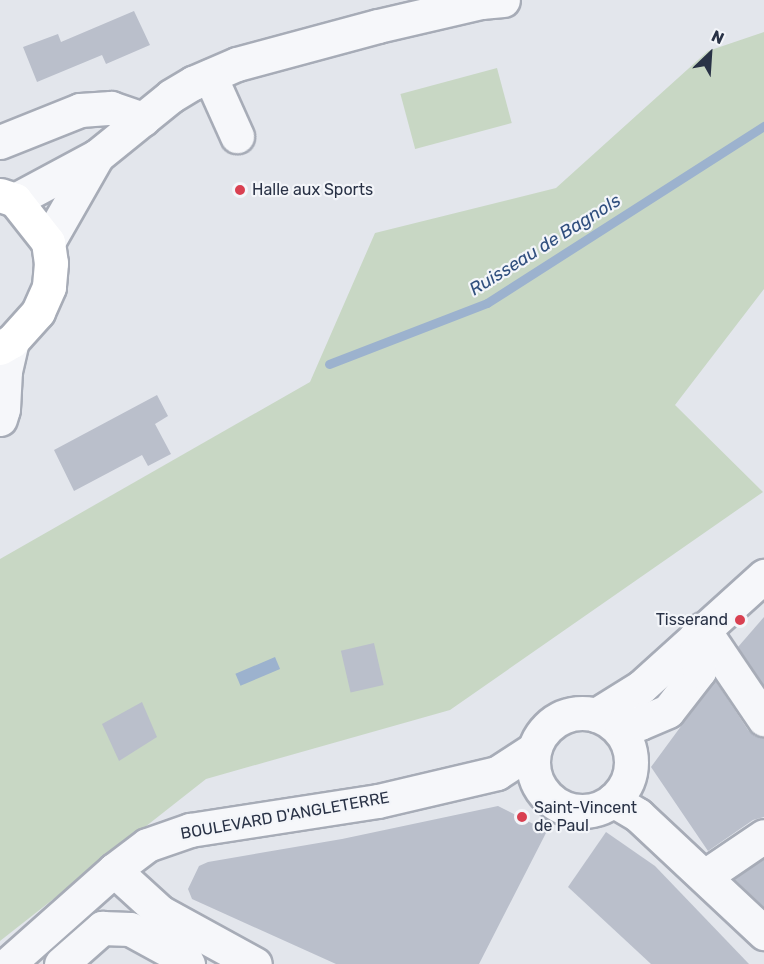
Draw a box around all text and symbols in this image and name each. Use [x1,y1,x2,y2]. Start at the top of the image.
north arrow [680,24,740,84]
text: N [709,26,727,48]
place label: Halle aux Sports [252,180,373,200]
marker: Halle aux Sports [233,183,247,197]
water label: Ruisseau de Bagnols [465,190,625,300]
place label: Tisserand [656,610,728,630]
marker: Tisserand [733,613,747,627]
street label: BOULEVARD D'ANGLETERRE [179,788,391,844]
place label: Saint-Vincent de Paul [534,798,637,836]
marker: Saint-Vincent de Paul [515,810,529,824]

